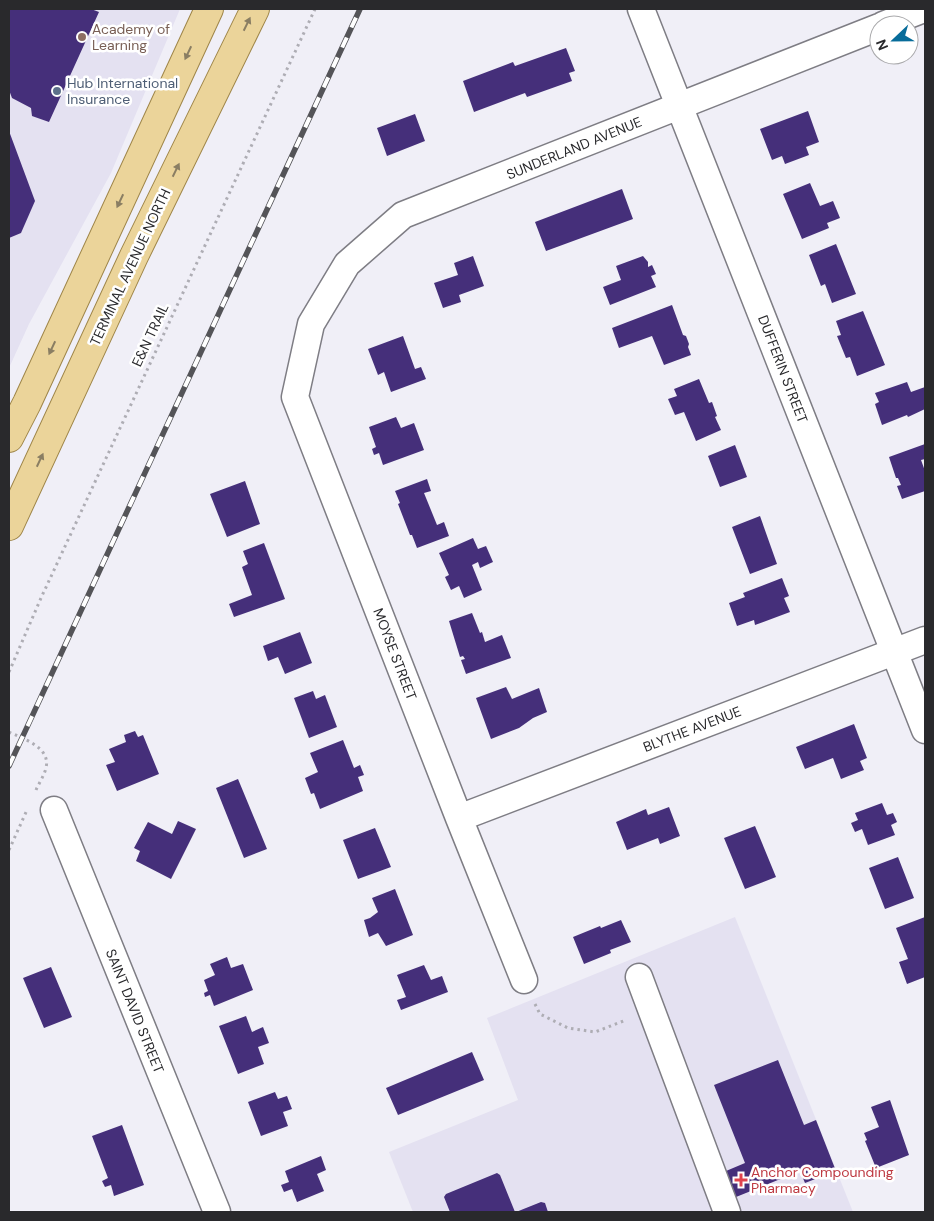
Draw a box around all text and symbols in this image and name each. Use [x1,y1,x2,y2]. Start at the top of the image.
north arrow [869,15,919,65]
one-way arrow [244,17,252,31]
place label: Academy of Learning [92,20,170,54]
marker: Academy of Learning [76,31,88,43]
text: N [872,37,892,53]
one-way arrow [184,46,192,60]
place label: Hub International Insurance [67,74,178,108]
marker: Hub International Insurance [51,85,63,97]
street label: SUNDERLAND AVENUE [504,113,644,183]
one-way arrow [172,163,180,177]
street label: TERMINAL AVENUE NORTH [86,186,174,348]
one-way arrow [116,193,125,208]
street label: E&N TRAIL [128,301,172,369]
street label: DUFFERIN STREET [754,312,812,426]
one-way arrow [48,341,56,355]
one-way arrow [36,453,44,467]
street label: MOYSE STREET [369,606,421,703]
street label: BLYTHE AVENUE [640,702,744,756]
street label: SAINT DAVID STREET [102,946,168,1076]
place label: Anchor Compounding Pharmacy [751,1163,894,1197]
marker: Anchor Compounding Pharmacy [735,1174,747,1186]

